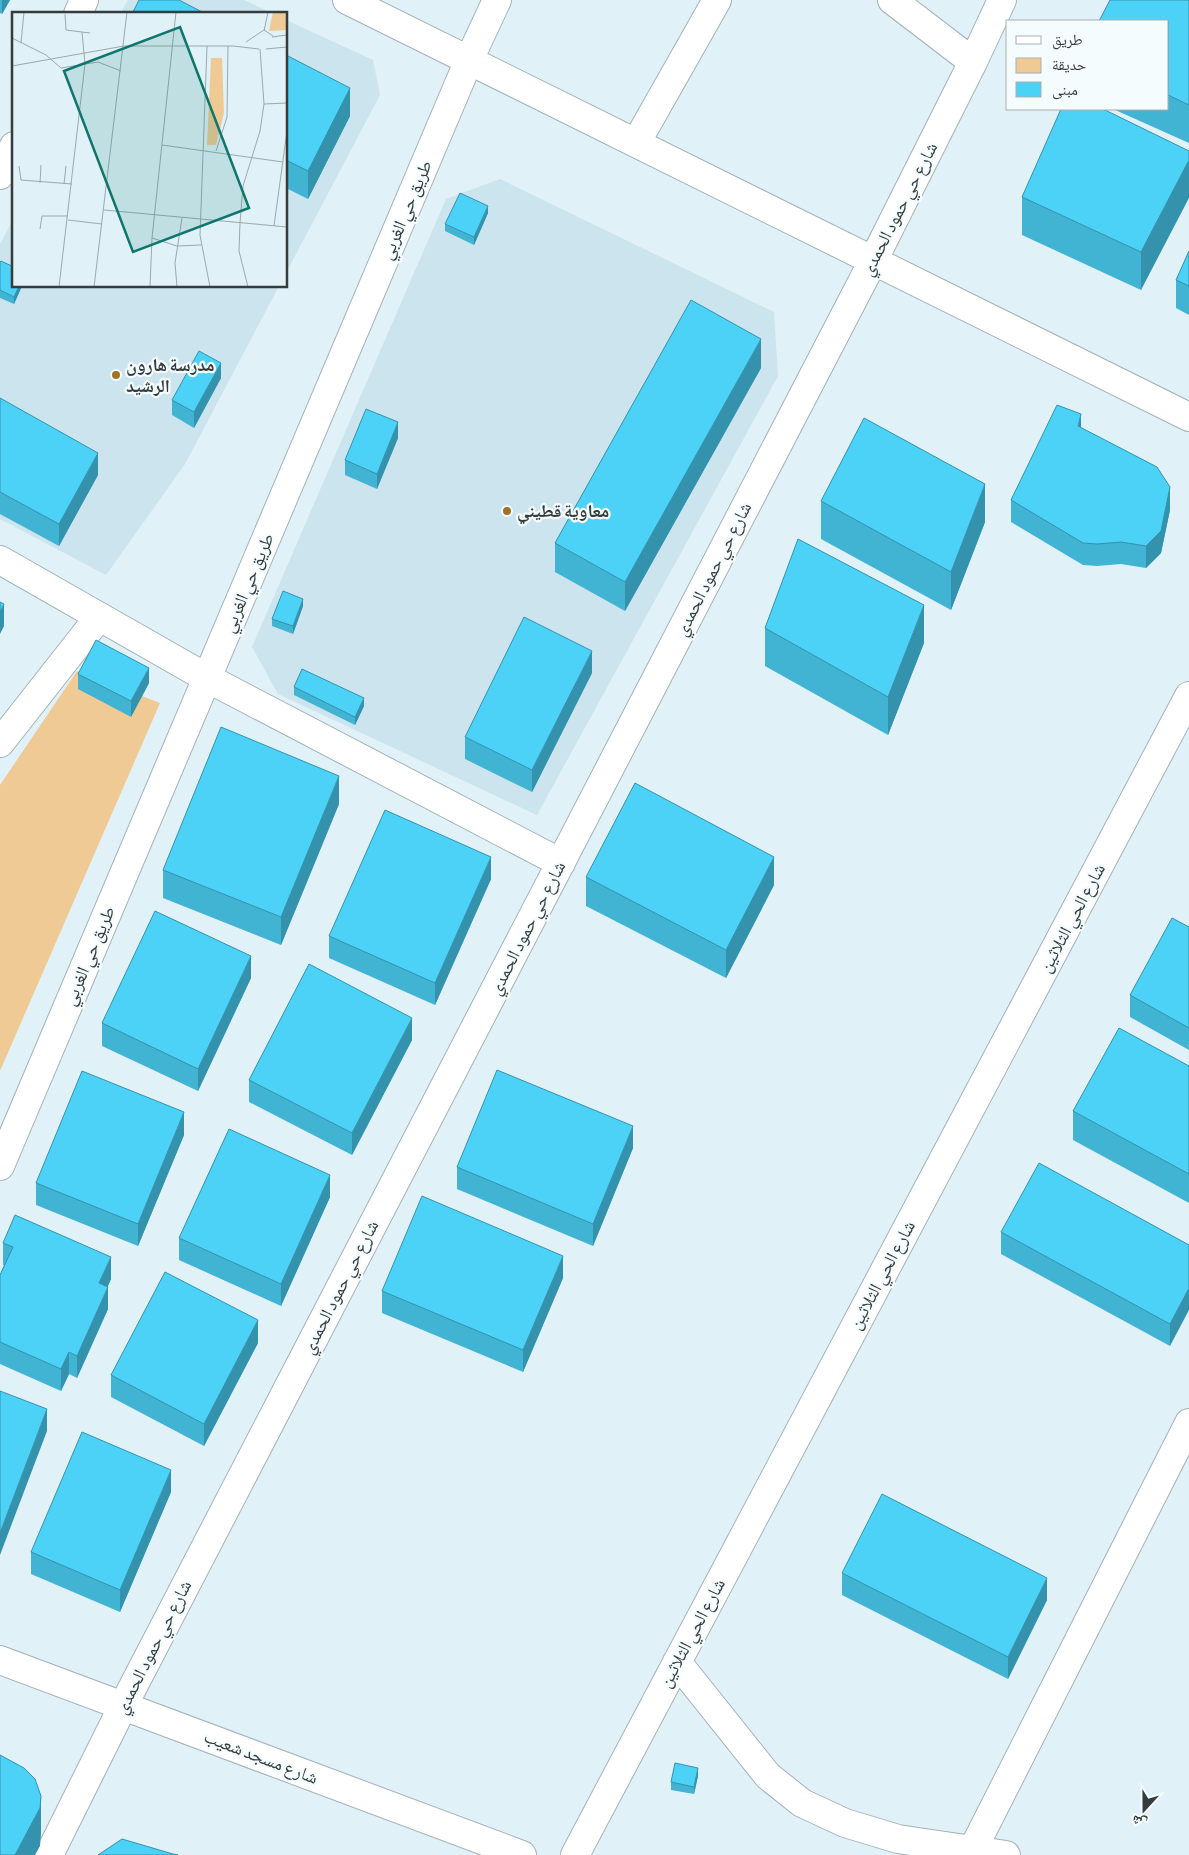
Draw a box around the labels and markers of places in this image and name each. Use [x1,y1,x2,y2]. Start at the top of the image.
place label: مدرسة هارون الرشيد [126,354,215,396]
marker: مدرسة هارون الرشيد [110,369,122,381]
place label: معاوية قطيني [517,500,609,525]
marker: معاوية قطيني [501,505,513,517]

